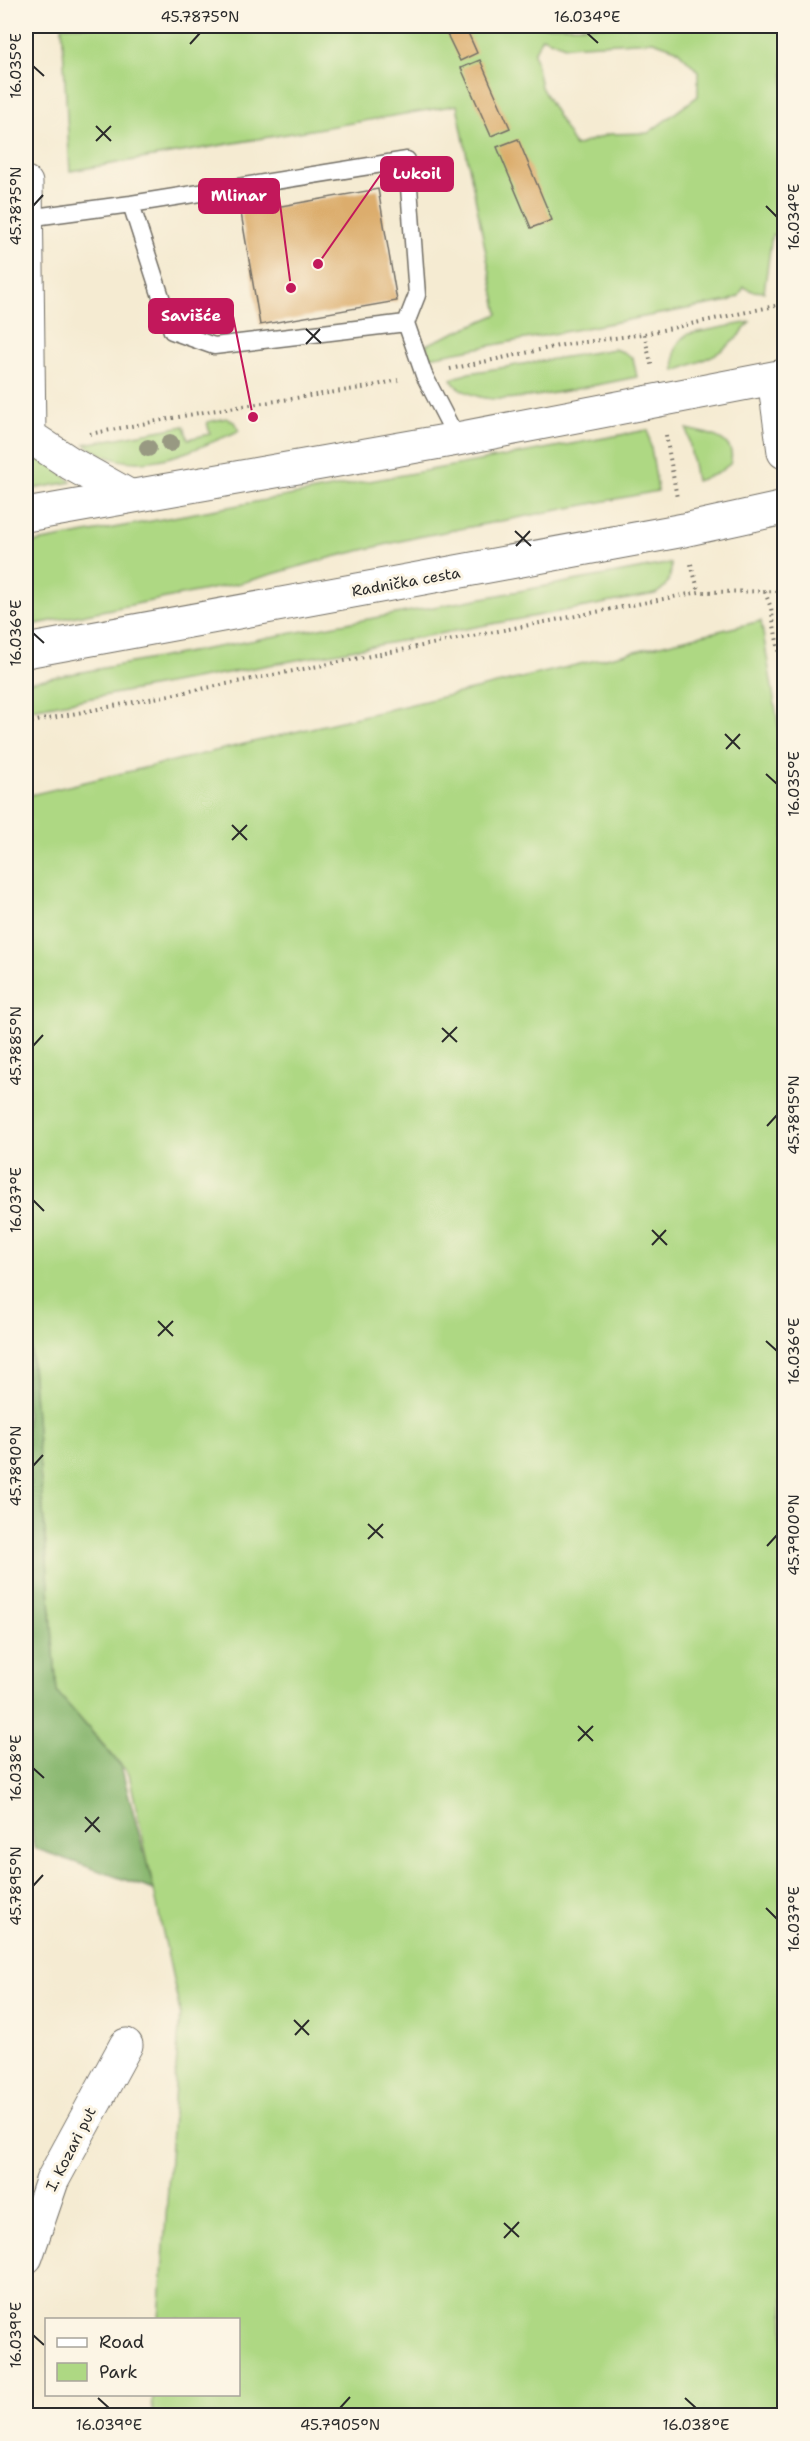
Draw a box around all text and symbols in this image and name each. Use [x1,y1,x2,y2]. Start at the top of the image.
text: 45.7875°N [160,7,240,27]
text: 16.034°E [554,7,620,27]
text: 16.035°E [6,33,26,99]
callout: Lukoil [381,157,453,191]
text: Lukoil [393,163,442,184]
text: 45.7875°N [6,166,26,246]
callout: Mlinar [199,179,279,213]
text: 16.034°E [784,184,804,250]
text: Mlinar [211,185,268,206]
callout: Savišće [149,299,233,333]
text: Savišće [161,305,221,326]
street label: Radnička cesta [350,562,463,601]
text: 16.036°E [6,600,26,666]
text: 16.035°E [784,751,804,817]
text: 45.7885°N [6,1006,26,1086]
text: 45.7895°N [784,1075,804,1155]
text: 16.037°E [6,1167,26,1233]
text: 16.036°E [784,1318,804,1384]
text: 45.7890°N [6,1426,26,1506]
text: 45.7900°N [784,1494,804,1576]
text: 16.038°E [6,1735,26,1801]
text: 45.7895°N [6,1846,26,1926]
text: 16.037°E [784,1886,804,1952]
street label: I. Kozari put [41,2104,101,2194]
text: 16.039°E [6,2302,26,2368]
legend [45,2318,240,2396]
text: Road [99,2330,144,2354]
text: Park [99,2360,138,2384]
text: 16.039°E [76,2415,142,2435]
text: 45.7905°N [300,2415,380,2435]
text: 16.038°E [663,2415,729,2435]

